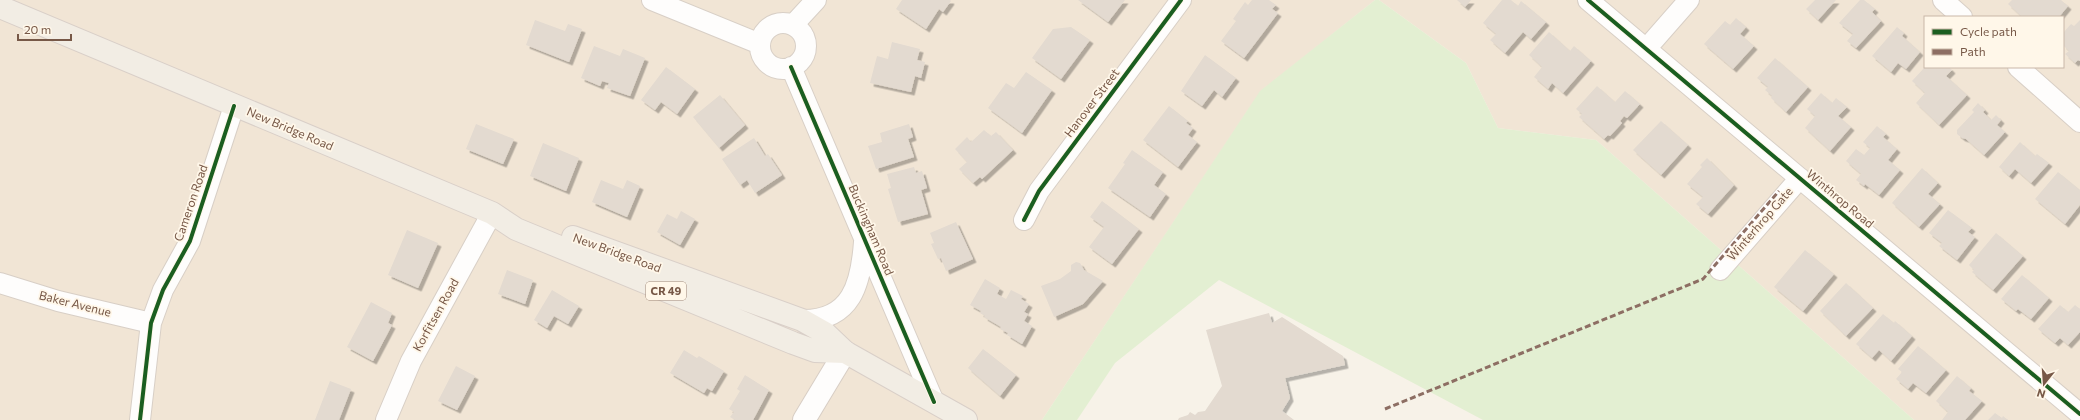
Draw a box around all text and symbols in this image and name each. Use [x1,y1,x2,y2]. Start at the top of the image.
scale bar [18,16,71,42]
legend [1924,16,2064,68]
text: 20 m [24,22,51,36]
text: Cycle path [1960,24,2017,38]
text: Path [1960,44,1986,58]
street label: Hanover Street [1061,65,1122,140]
street label: New Bridge Road [245,104,336,153]
street label: Cameron Road [170,162,210,243]
street label: Winthrop Road [1804,166,1877,230]
street label: Buckingham Road [846,182,897,277]
street label: Winterhrop Gate [1724,184,1795,263]
street label: New Bridge Road [571,230,663,275]
street label: Korfitsen Road [409,276,461,353]
road number: CR 49 [646,282,686,300]
street label: Baker Avenue [38,287,113,319]
north arrow [2024,364,2064,404]
text: N [2035,387,2047,401]

